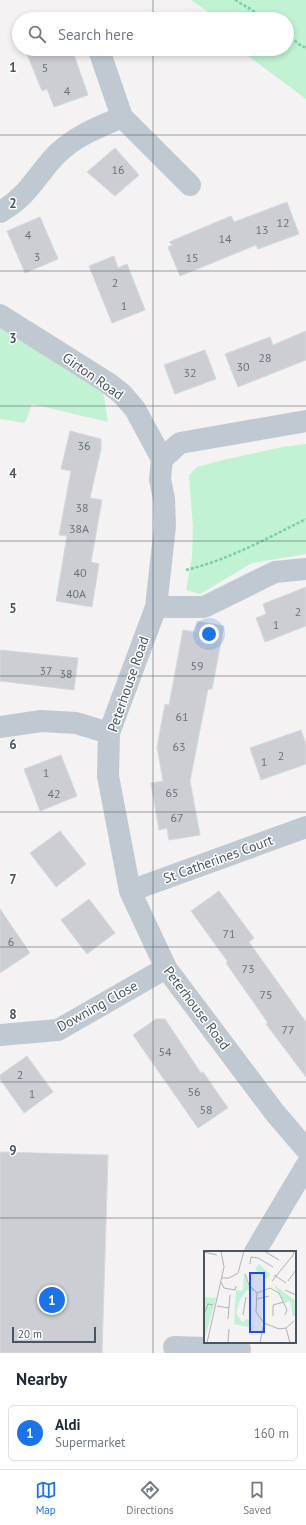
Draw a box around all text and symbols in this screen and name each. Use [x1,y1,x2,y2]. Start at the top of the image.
search box [12,12,294,56]
icon: search [26,23,48,45]
text: Search here [58,25,134,44]
text: 1 [9,59,17,76]
house number: 5 [42,60,48,75]
house number: 4 [64,83,71,98]
house number: 16 [111,162,125,177]
text: 2 [9,195,17,212]
house number: 12 [276,215,290,230]
house number: 13 [255,222,269,237]
house number: 4 [25,227,32,242]
house number: 14 [218,231,232,246]
house number: 3 [34,249,40,264]
house number: 15 [185,250,199,265]
house number: 2 [112,275,118,290]
house number: 1 [121,298,127,313]
text: 3 [9,330,17,347]
street label: Girton Road [59,348,127,404]
house number: 28 [258,350,272,365]
house number: 30 [236,359,250,374]
house number: 32 [183,365,197,380]
house number: 36 [77,438,91,453]
text: 4 [9,465,17,482]
house number: 38 [75,500,89,515]
house number: 38A [69,521,89,536]
house number: 40 [73,565,87,580]
house number: 40A [66,586,86,601]
text: 5 [9,600,17,617]
house number: 2 [295,604,301,619]
house number: 1 [273,617,279,632]
your location [199,624,219,644]
street label: Peterhouse Road [103,634,153,734]
house number: 59 [190,658,204,673]
house number: 37 [39,663,53,678]
house number: 38 [59,666,73,681]
house number: 61 [175,709,189,724]
text: 6 [9,736,17,753]
house number: 63 [172,739,186,754]
house number: 2 [278,748,284,763]
house number: 1 [261,754,267,769]
house number: 1 [43,765,49,780]
house number: 65 [165,785,179,800]
house number: 42 [47,786,61,801]
house number: 67 [170,810,184,825]
street label: St Catherines Court [161,831,276,887]
text: 7 [9,871,17,888]
house number: 71 [222,926,236,941]
house number: 6 [8,934,14,949]
house number: 73 [241,961,255,976]
street label: Peterhouse Road [160,963,234,1053]
street label: Downing Close [53,976,141,1036]
house number: 75 [259,987,273,1002]
text: 8 [9,1006,17,1023]
house number: 77 [281,1022,295,1037]
house number: 54 [158,1044,172,1059]
house number: 2 [17,1067,23,1082]
house number: 56 [187,1084,201,1099]
house number: 1 [29,1086,35,1101]
house number: 58 [199,1102,213,1117]
text: 9 [9,1142,17,1159]
inset map [204,1251,296,1343]
pin: 1 [39,1285,65,1315]
scale bar [12,1325,96,1344]
text: 20 m [18,1327,42,1341]
text: Nearby [16,1368,67,1390]
text: Aldi [55,1415,81,1434]
text: 1 [26,1425,34,1442]
text: 160 m [254,1425,289,1442]
text: Supermarket [55,1434,125,1451]
tab: Map [35,1479,57,1517]
tab: Directions [126,1479,174,1517]
tab: Saved [243,1479,271,1517]

